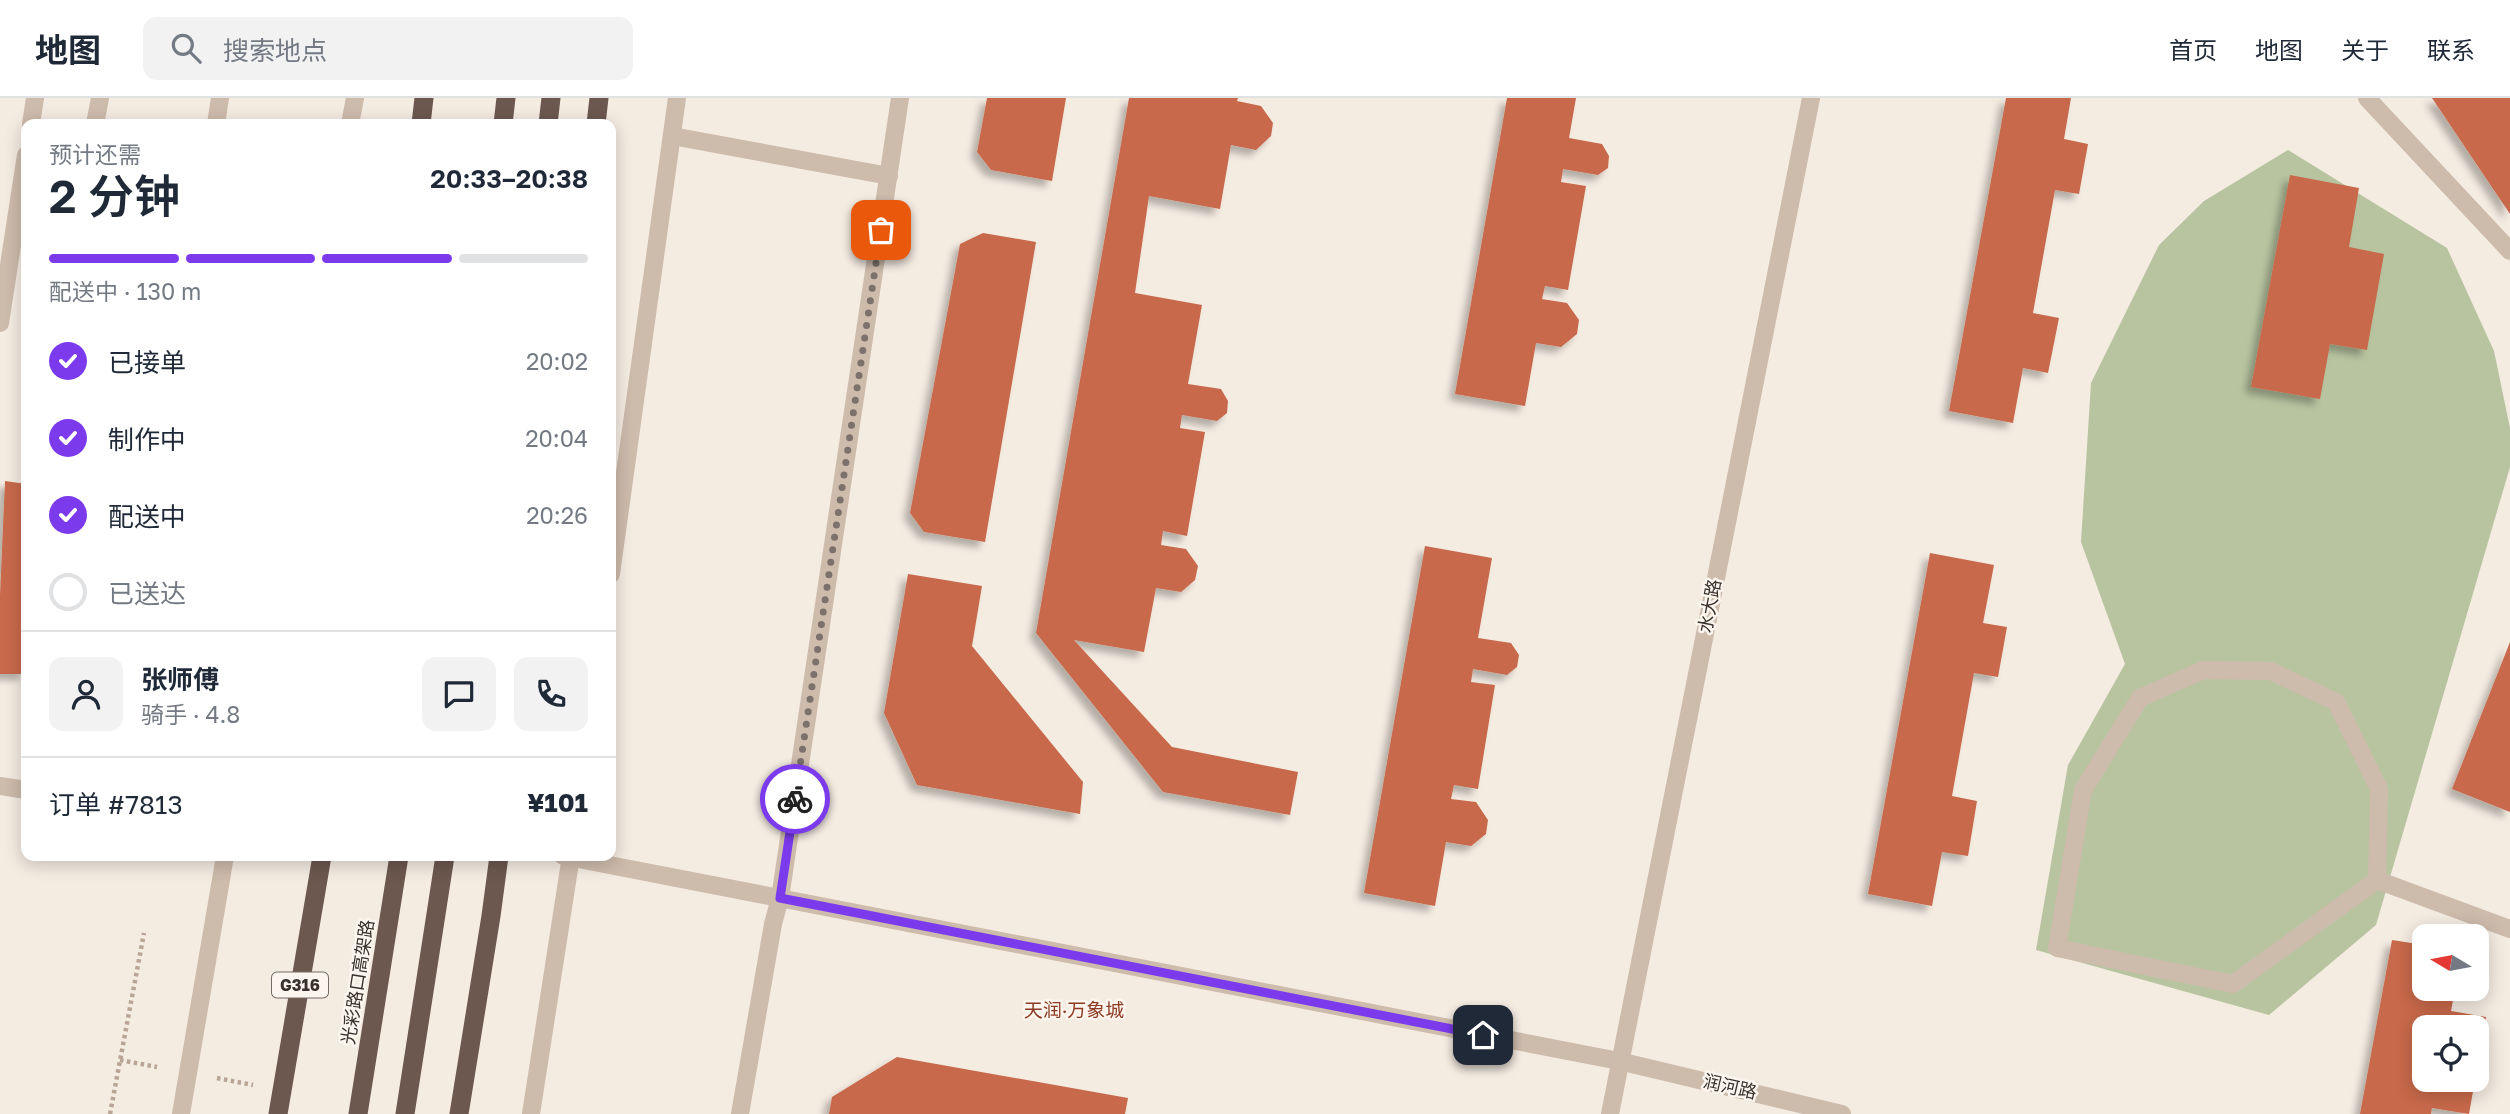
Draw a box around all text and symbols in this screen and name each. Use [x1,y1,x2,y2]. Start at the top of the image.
search box [143,17,633,80]
icon: search [167,29,205,67]
text: 地图 [35,30,101,69]
text: 搜索地点 [223,35,327,66]
text: 首页 [2169,35,2217,64]
text: 地图 [2255,35,2303,64]
text: 关于 [2341,35,2389,64]
text: 联系 [2427,35,2475,64]
text: 预计还需 [49,140,141,168]
text: 20:33–20:38 [430,163,588,194]
text: 2 分钟 [49,168,180,223]
pin [851,200,911,260]
icon: bag [862,211,900,249]
text: 配送中 · 130 m [49,277,201,305]
icon: check [49,342,87,380]
text: 已接单 [108,347,186,378]
text: 20:02 [526,347,588,375]
icon: check [49,419,87,457]
text: 制作中 [108,424,186,455]
text: 20:04 [525,424,588,452]
icon: check [49,496,87,534]
text: 配送中 [108,501,186,532]
text: 20:26 [526,501,588,529]
street label: 水大路 [1693,577,1725,634]
text: 已送达 [108,578,186,609]
button: person [49,657,123,731]
button: chat [422,657,496,731]
button: phone [514,657,588,731]
text: 张师傅 [141,664,219,695]
text: 骑手 · 4.8 [141,700,240,728]
courier [760,764,830,834]
icon: bike [776,780,814,818]
text: ¥101 [527,787,588,818]
text: 订单 #7813 [49,789,183,820]
street label: 光彩路口高架路 [336,918,378,1046]
north arrow [2412,924,2488,1001]
map controls [2412,924,2489,1092]
road number: G316 [272,972,328,998]
district label: 天润·万象城 [1024,998,1124,1021]
pin [1453,1005,1513,1065]
button: locate [2412,1015,2489,1092]
icon: home [1464,1016,1502,1054]
street label: 润河路 [1701,1069,1759,1103]

